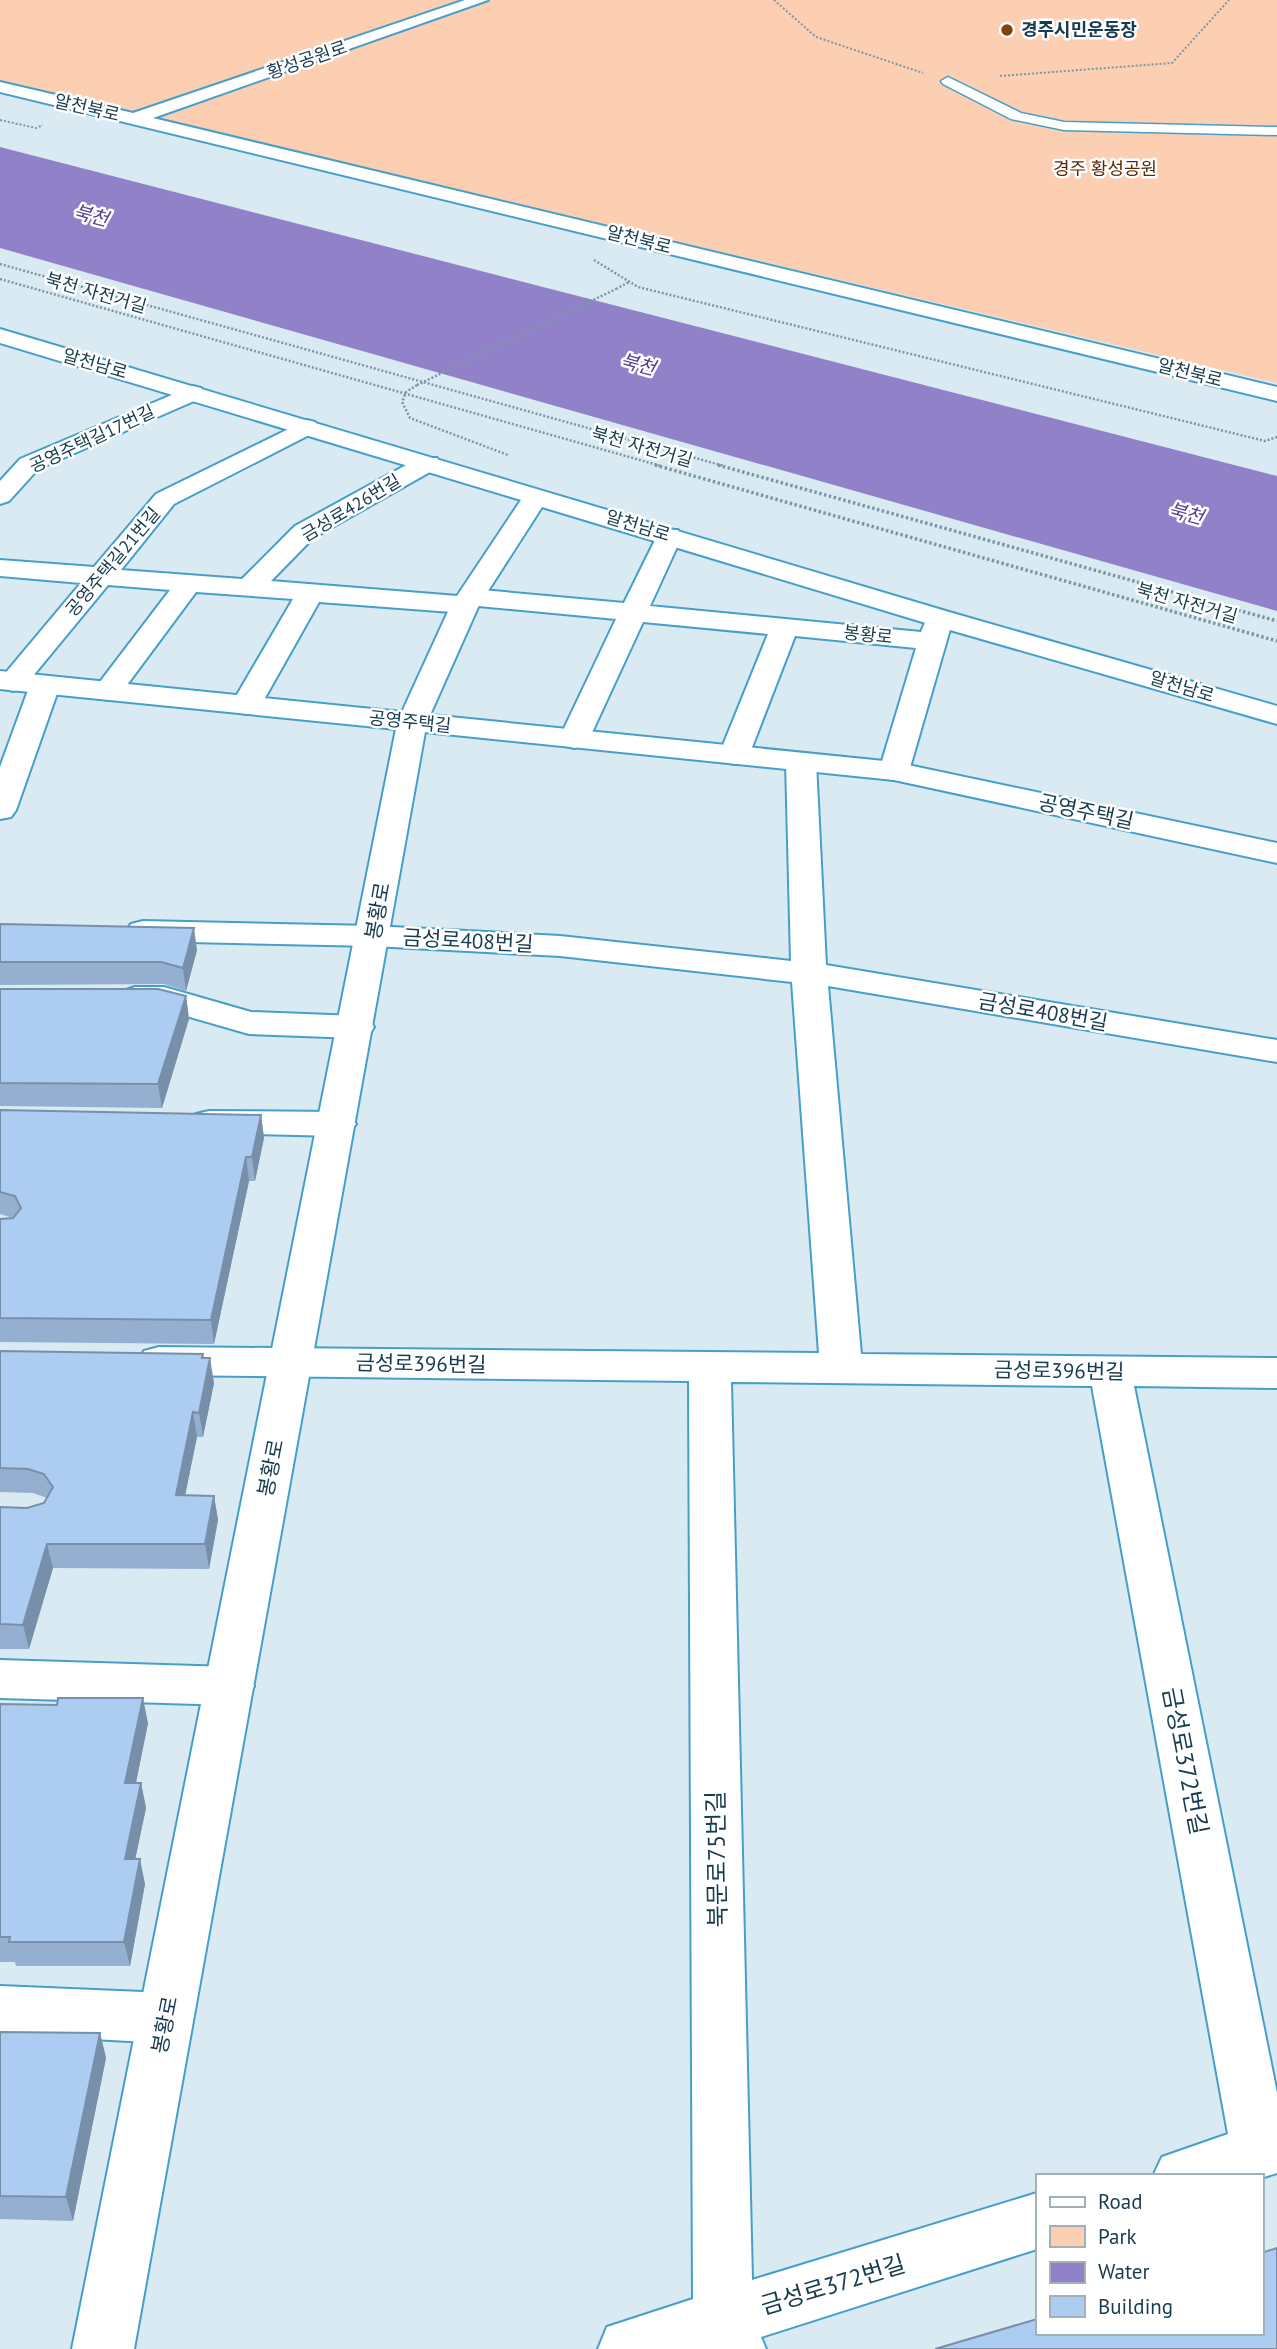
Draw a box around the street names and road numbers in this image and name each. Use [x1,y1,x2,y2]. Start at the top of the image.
street label: 황성공원로 [264,35,350,84]
street label: 알천북로 [52,89,122,126]
street label: 알천북로 [604,220,674,259]
street label: 북천 자전거길 [43,267,149,318]
street label: 알천남로 [60,343,130,384]
street label: 알천북로 [1155,353,1225,392]
street label: 공영주택길17번길 [26,399,158,478]
street label: 북천 자전거길 [589,421,695,472]
street label: 금성로426번길 [297,469,405,546]
street label: 공영주택길21번길 [60,502,165,621]
street label: 알천남로 [603,505,673,546]
street label: 북천 자전거길 [1134,577,1240,628]
street label: 봉황로 [842,620,894,649]
street label: 알천남로 [1147,666,1217,707]
street label: 공영주택길 [368,706,452,737]
street label: 공영주택길 [1036,788,1136,835]
street label: 봉황로 [359,880,396,942]
street label: 금성로408번길 [402,924,534,957]
street label: 금성로408번길 [976,987,1110,1036]
street label: 금성로396번길 [355,1349,487,1378]
street label: 금성로396번길 [993,1356,1125,1385]
street label: 봉황로 [252,1437,289,1499]
street label: 금성로372번길 [1156,1685,1215,1837]
street label: 북문로75번길 [700,1790,733,1928]
street label: 봉황로 [146,1994,183,2056]
street label: 금성로372번길 [757,2248,909,2321]

